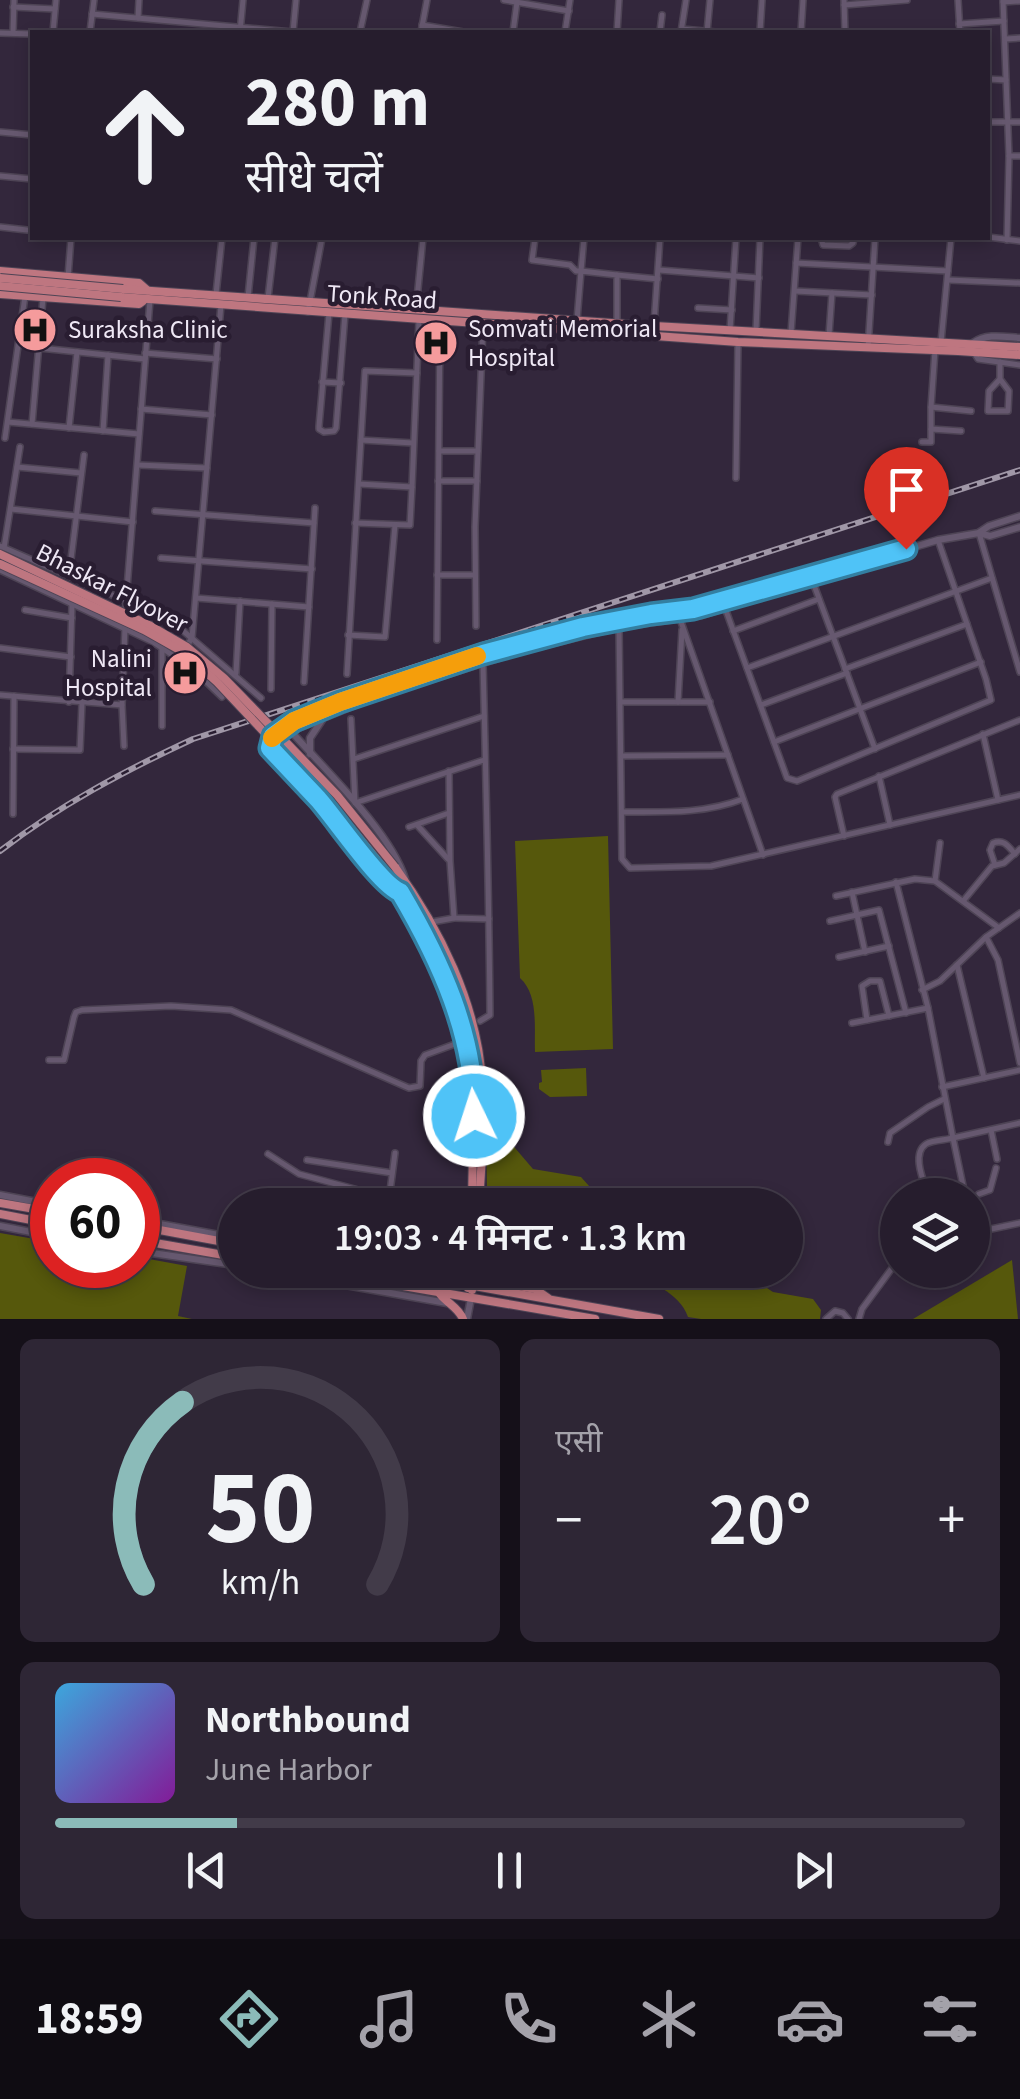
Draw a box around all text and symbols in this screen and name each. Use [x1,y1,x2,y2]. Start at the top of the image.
text: 280 m [245,53,430,153]
icon: ahead [80,70,210,200]
text: सीधे चलें [245,146,383,210]
street label: Tonk Road [326,275,438,319]
hospital icon: Suraksha Clinic [12,307,58,353]
place label: Somvati Memorial Hospital [468,311,657,376]
place label: Suraksha Clinic [68,312,228,348]
hospital icon: Somvati Memorial Hospital [413,320,459,366]
pin [864,447,949,550]
icon: arrive [879,462,934,517]
street label: Bhaskar Flyover [30,534,195,642]
place label: Nalini Hospital [65,641,152,706]
hospital icon: Nalini Hospital [162,650,208,696]
position arrow [422,1064,526,1168]
speed limit sign: 60 [30,1158,160,1288]
map controls [880,1178,990,1288]
button: layers [880,1178,990,1288]
text: 19:03 · 4 मिनट · 1.3 km [334,1211,687,1265]
text: एसी [555,1419,603,1465]
text: 50 [205,1436,315,1584]
text: 20° [708,1467,812,1574]
text: − [555,1482,582,1560]
text: + [938,1482,965,1560]
text: km/h [220,1557,300,1608]
text: Northbound [205,1693,411,1747]
text: June Harbor [205,1747,372,1793]
icon: previous [179,1843,234,1898]
icon: pause [482,1843,537,1898]
icon: next [786,1843,841,1898]
icon: directions [214,1984,284,2054]
icon: music [354,1984,424,2054]
icon: phone [494,1984,564,2054]
icon: climate [634,1984,704,2054]
icon: car [775,1984,845,2054]
icon: filters [915,1984,985,2054]
text: 18:59 [35,1987,144,2051]

